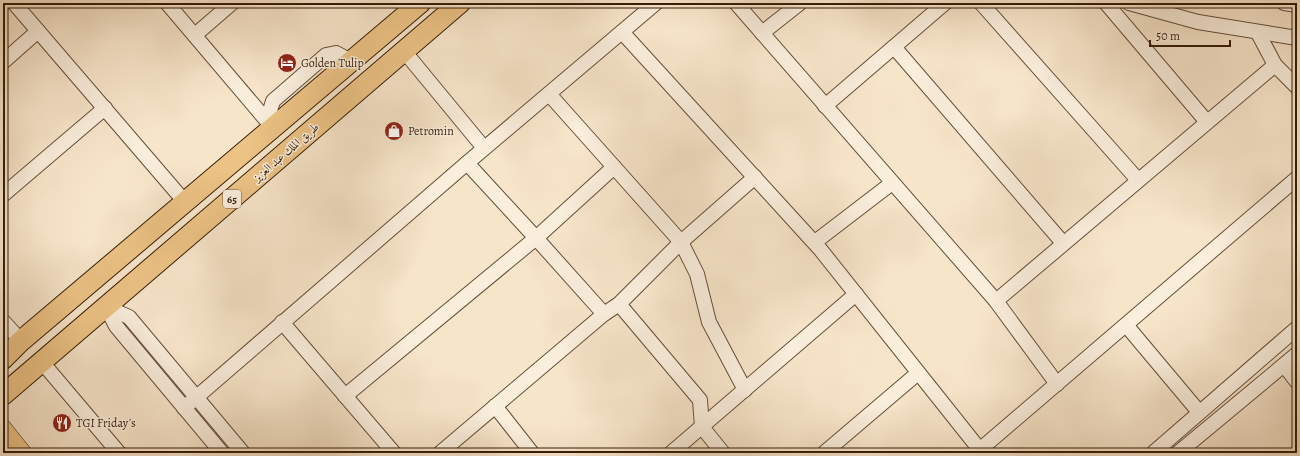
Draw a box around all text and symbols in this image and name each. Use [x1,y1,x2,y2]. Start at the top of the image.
scale bar [1150,22,1230,48]
text: 50 m [1156,28,1180,44]
hotel icon: Golden Tulip [276,52,298,74]
place label: Golden Tulip [301,55,364,71]
street label: طريق الملك عبد العزيز [248,119,322,186]
shop icon: Petromin [383,120,405,142]
place label: Petromin [408,123,454,139]
road number: 65 [223,190,241,208]
restaurant icon: TGI Friday's [51,412,73,434]
place label: TGI Friday's [76,415,136,431]

